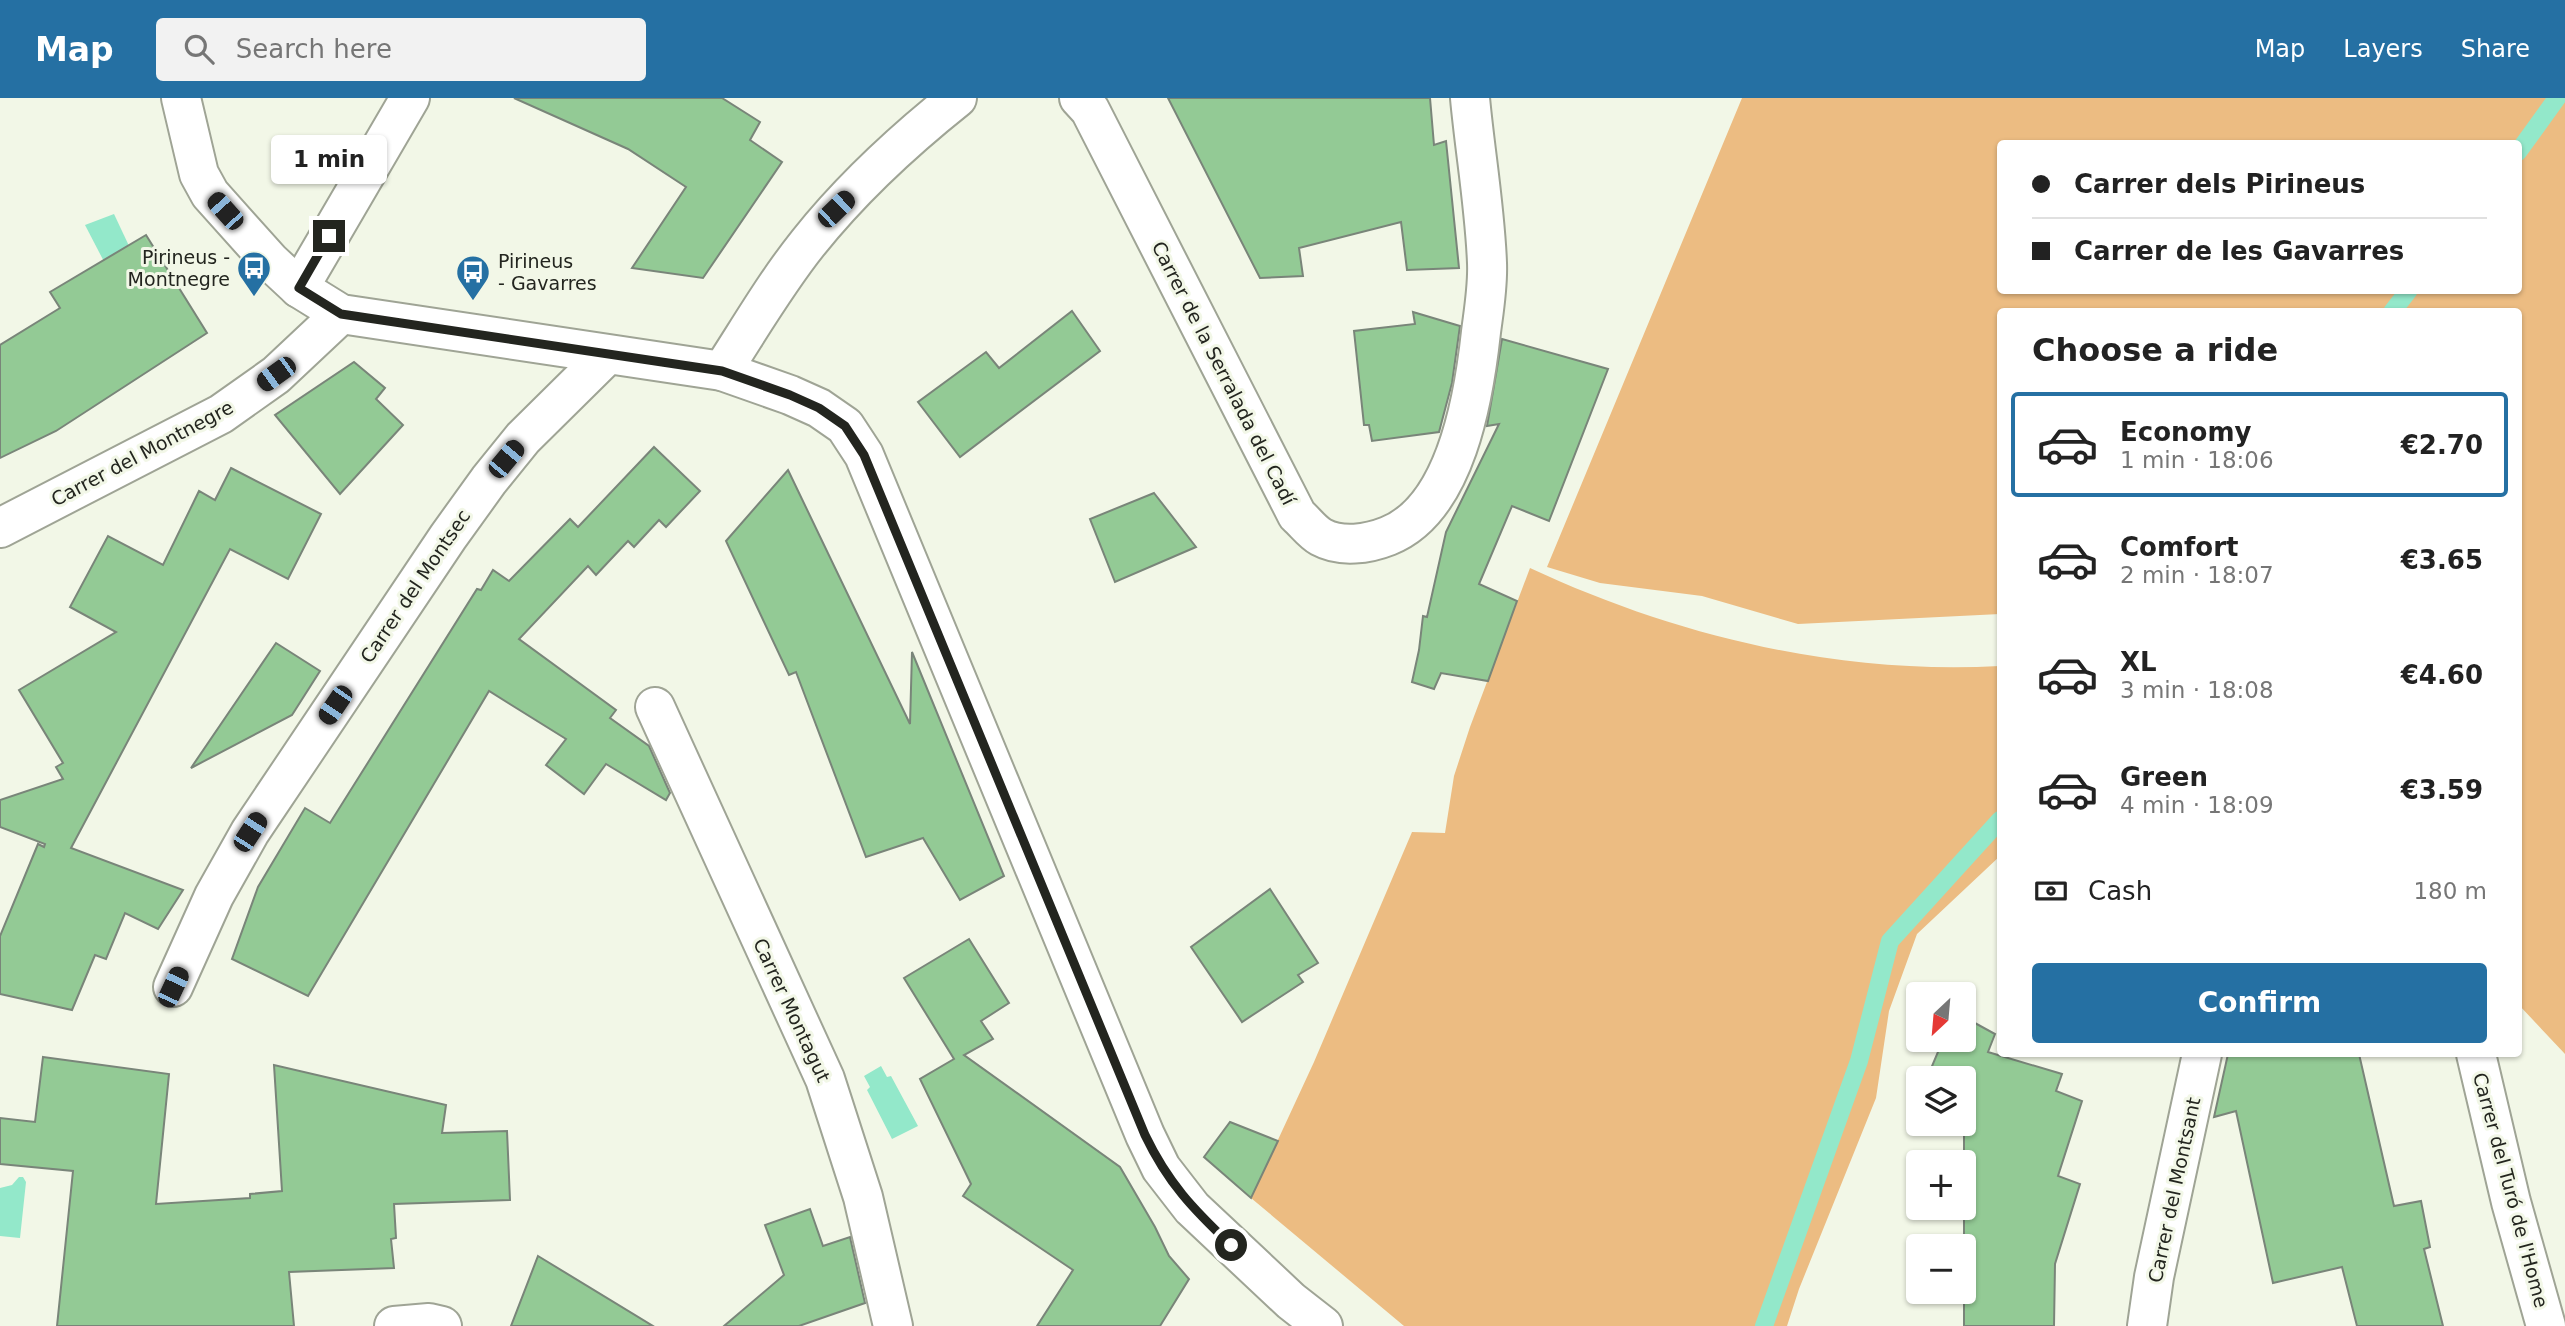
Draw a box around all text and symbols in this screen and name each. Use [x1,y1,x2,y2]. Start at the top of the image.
search box [156,18,646,81]
text: Map [35,30,114,69]
icon: search [180,30,218,68]
text: Search here [236,34,392,64]
text: Map [2255,35,2305,63]
text: Layers [2343,35,2423,63]
text: Share [2461,35,2530,63]
callout: 1 min [271,135,387,184]
text: 1 min [293,146,365,172]
text: Carrer dels Pirineus [2074,169,2365,199]
car [814,187,859,231]
car [204,188,247,234]
route end [313,220,345,252]
text: Carrer de les Gavarres [2074,236,2404,266]
street label: Carrer de la Serralada del Cadí [1148,238,1301,509]
place label: Pirineus - Montnegre [128,246,230,290]
bus stop icon: Pirineus - Montnegre [235,249,273,298]
place label: Pirineus - Gavarres [498,250,597,294]
bus stop icon: Pirineus - Gavarres [454,253,492,302]
text: Choose a ride [2032,331,2278,369]
car [253,353,300,395]
street label: Carrer del Montnegre [47,396,237,510]
icon: car [2036,413,2099,476]
text: Economy [2120,417,2251,447]
text: €2.70 [2401,430,2483,460]
car [485,436,528,482]
text: 1 min · 18:06 [2120,447,2274,473]
street label: Carrer del Montsec [356,505,474,667]
icon: car [2036,528,2099,591]
text: Comfort [2120,532,2238,562]
text: €3.65 [2401,545,2483,575]
text: 2 min · 18:07 [2120,562,2274,588]
icon: car [2036,643,2099,706]
text: XL [2120,647,2157,677]
text: €4.60 [2401,660,2483,690]
text: 3 min · 18:08 [2120,677,2274,703]
car [315,682,356,728]
icon: car [2036,758,2099,821]
text: Green [2120,762,2208,792]
text: €3.59 [2401,775,2483,805]
text: 4 min · 18:09 [2120,792,2274,818]
car [230,809,271,855]
icon: cash [2032,872,2070,910]
text: Cash [2088,876,2152,906]
text: 180 m [2413,878,2487,904]
street label: Carrer Montagut [749,935,835,1085]
button: Confirm [2032,963,2487,1043]
car [155,964,192,1010]
north arrow [1906,982,1976,1052]
map controls [1906,982,1976,1304]
button: layers [1906,1066,1976,1136]
street label: Carrer del Turó de l'Home [2469,1070,2553,1310]
street label: Carrer del Montsant [2144,1095,2204,1285]
button: + [1906,1150,1976,1220]
route start [1215,1229,1247,1261]
button: − [1906,1234,1976,1304]

